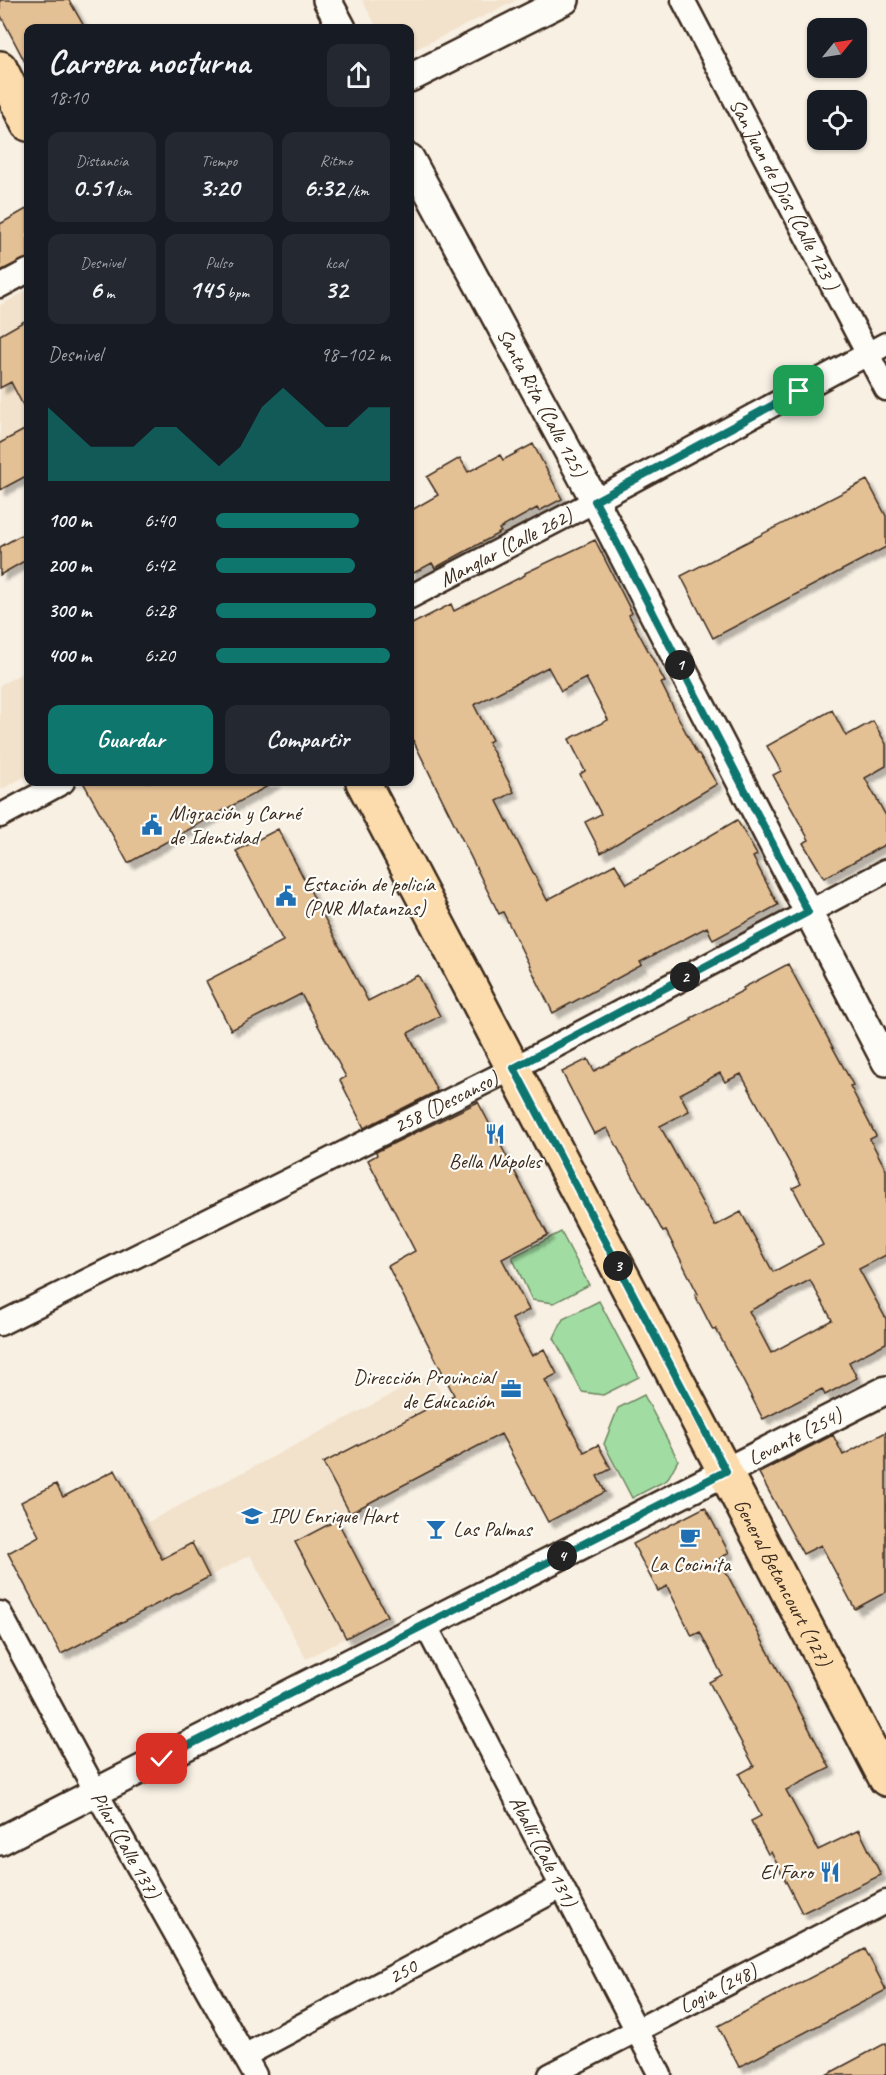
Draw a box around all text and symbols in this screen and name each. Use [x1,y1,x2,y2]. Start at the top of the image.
north arrow [807,18,867,78]
map controls [807,18,867,150]
text: Carrera nocturna [48,41,250,83]
button: share [327,44,390,107]
text: 18:10 [48,85,88,110]
button: locate [807,90,867,150]
street label: San Juan de Díos (Calle 123 ) [724,94,846,295]
text: Distancia [76,151,128,171]
text: Tiempo [201,151,237,171]
text: Ritmo [320,151,352,171]
text: 0.51 [72,171,112,204]
text: 3:20 [199,171,239,204]
text: 6:32 [303,171,344,204]
text: km [112,181,132,201]
text: /km [344,181,369,201]
text: Desnivel [80,253,124,273]
text: Pulso [206,253,232,273]
text: kcal [325,253,347,273]
text: 6 [89,273,102,306]
text: 145 [189,273,223,306]
text: 32 [324,273,348,306]
text: m [102,283,115,303]
text: bpm [223,283,249,303]
street label: Santa Rita (Calle 125) [491,324,593,482]
text: Desnivel [48,342,102,367]
text: 98–102 m [320,342,390,367]
pin [773,365,824,416]
icon: arrive [782,374,815,407]
street label: Manglar (Calle 262) [435,502,578,592]
text: 100 m [48,508,91,533]
text: 6:40 [144,508,175,533]
text: 200 m [48,553,91,578]
text: 6:42 [144,553,175,578]
text: 300 m [48,598,91,623]
text: 6:28 [144,598,175,623]
text: 400 m [48,643,91,668]
text: 6:20 [144,643,175,668]
pin: 1 [665,650,695,680]
text: 1 [676,655,684,675]
button: Guardar [48,705,213,774]
button: Compartir [225,705,390,774]
place label: Migración y Carné de Identidad [169,800,304,850]
public building icon: Migración y Carné de Identidad [140,813,164,837]
place label: Estación de policía (PNR Matanzas) [303,871,436,921]
public building icon: Estación de policía (PNR Matanzas) [274,884,298,908]
pin: 2 [670,962,700,992]
text: 2 [681,967,689,987]
street label: 258 (Descanso) [389,1065,503,1139]
restaurant icon: Bella Nápoles [483,1122,507,1146]
place label: Bella Nápoles [449,1148,543,1174]
pin: 3 [603,1251,633,1281]
text: 3 [614,1256,622,1276]
place label: Dirección Provincial de Educación [353,1364,497,1414]
office icon: Dirección Provincial de Educación [499,1377,523,1401]
street label: Levante (254) [744,1401,847,1471]
street label: General Betancourt (127) [728,1494,838,1672]
place label: IPU Enrique Hart [269,1503,400,1529]
school or university icon: IPU Enrique Hart [240,1504,264,1528]
place label: Las Palmas [453,1516,533,1542]
bar icon: Las Palmas [424,1517,448,1541]
cafe icon: La Cocinita [678,1525,702,1549]
pin: 4 [547,1541,577,1571]
text: 4 [558,1546,566,1566]
place label: La Cocinita [650,1551,732,1577]
pin [136,1733,187,1784]
icon: check [145,1742,178,1775]
street label: Pilar (Calle 137) [85,1787,167,1904]
street label: Aballí (Cale 131) [504,1791,584,1912]
place label: El Faro [760,1859,816,1885]
restaurant icon: El Faro [818,1860,842,1884]
street label: 250 [384,1952,423,1989]
street label: Logia (248) [675,1957,762,2019]

